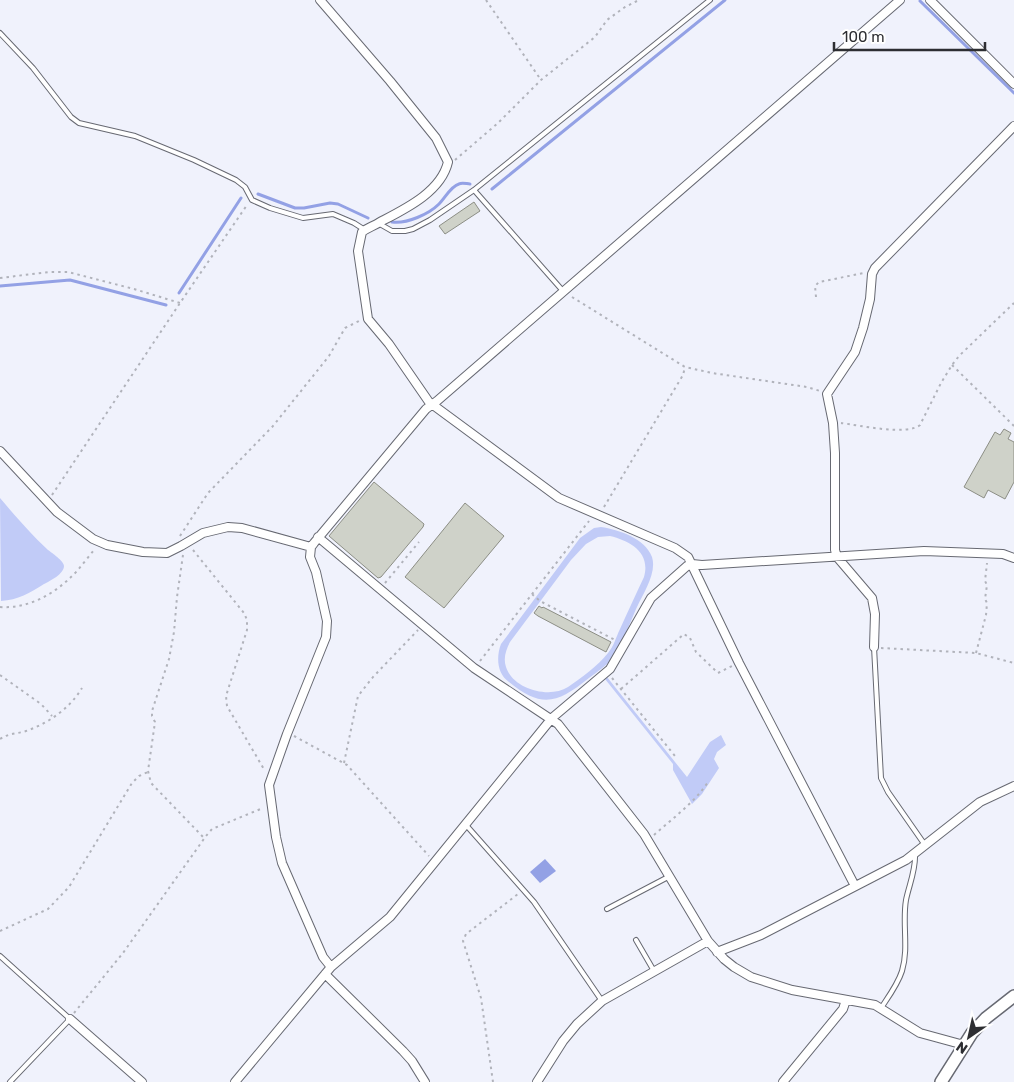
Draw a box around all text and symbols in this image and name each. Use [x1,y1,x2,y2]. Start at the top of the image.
scale bar [834,20,985,52]
text: 100 m [842,28,884,46]
north arrow [944,1012,994,1062]
text: N [953,1037,971,1057]

